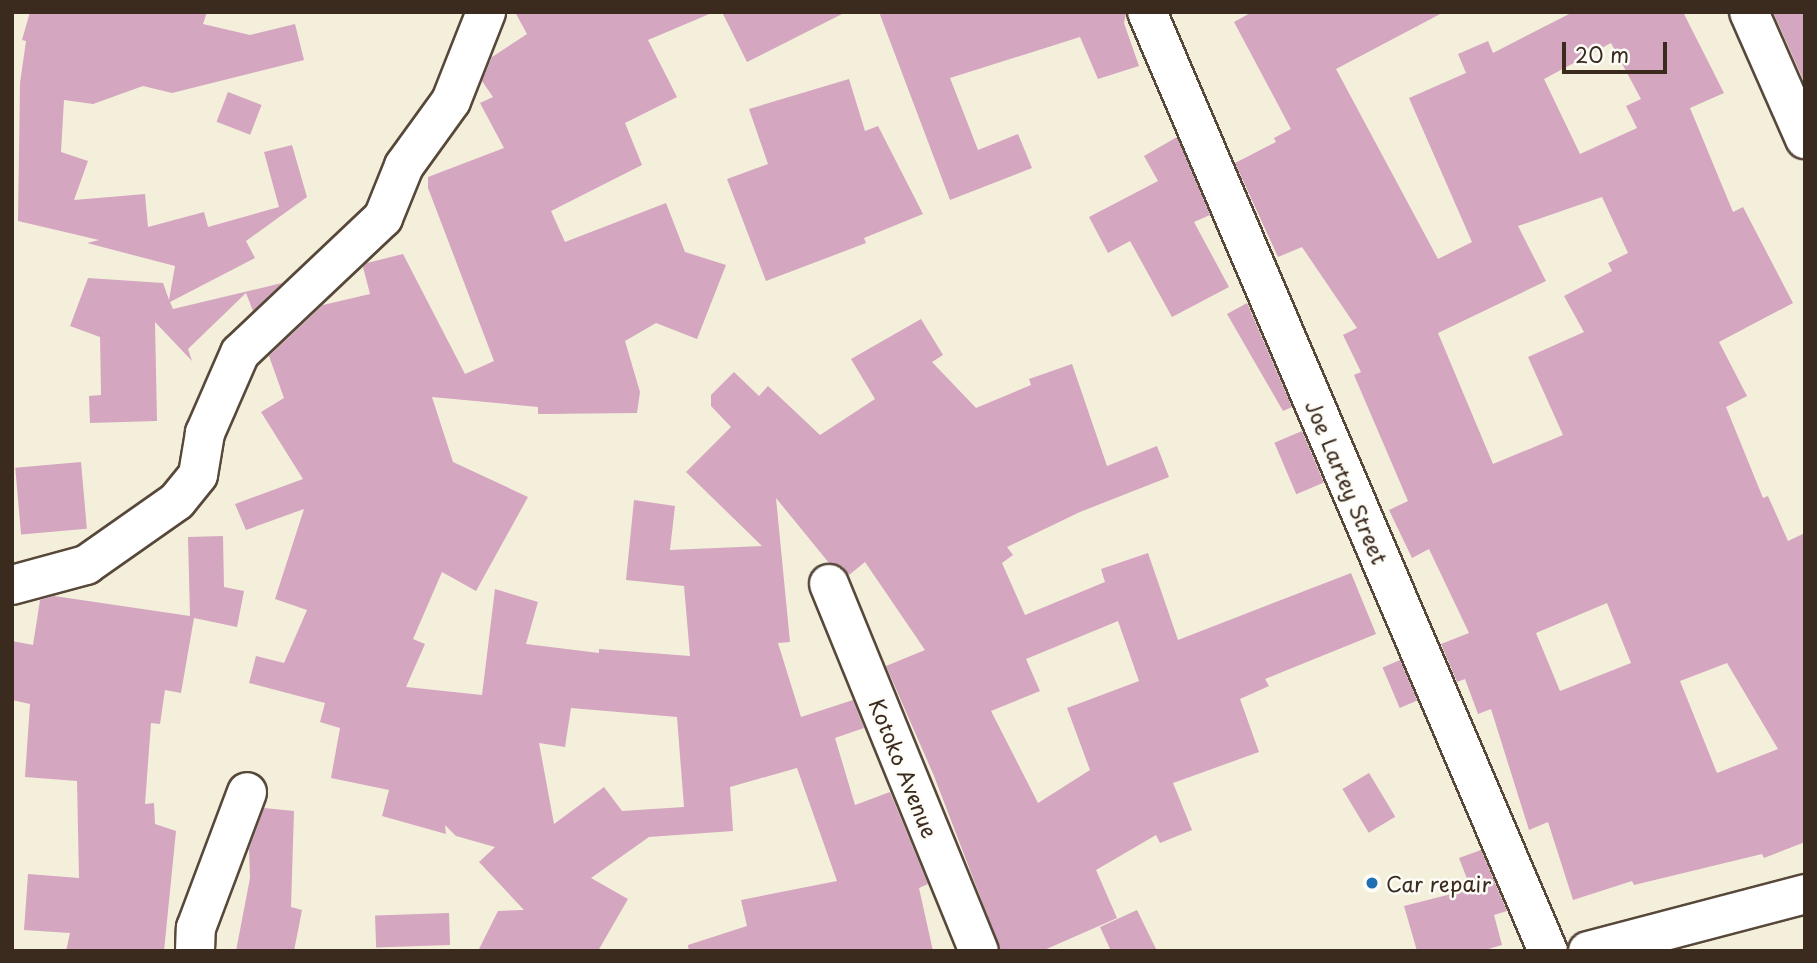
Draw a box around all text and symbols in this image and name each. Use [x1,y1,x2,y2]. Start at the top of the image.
scale bar [1565,28,1670,72]
text: 20 m [1575,38,1629,70]
street label: Joe Lartey Street [1301,396,1393,568]
street label: Kotoko Avenue [864,694,944,842]
place label: Car repair [1386,870,1492,896]
marker: Car repair [1364,875,1380,891]

